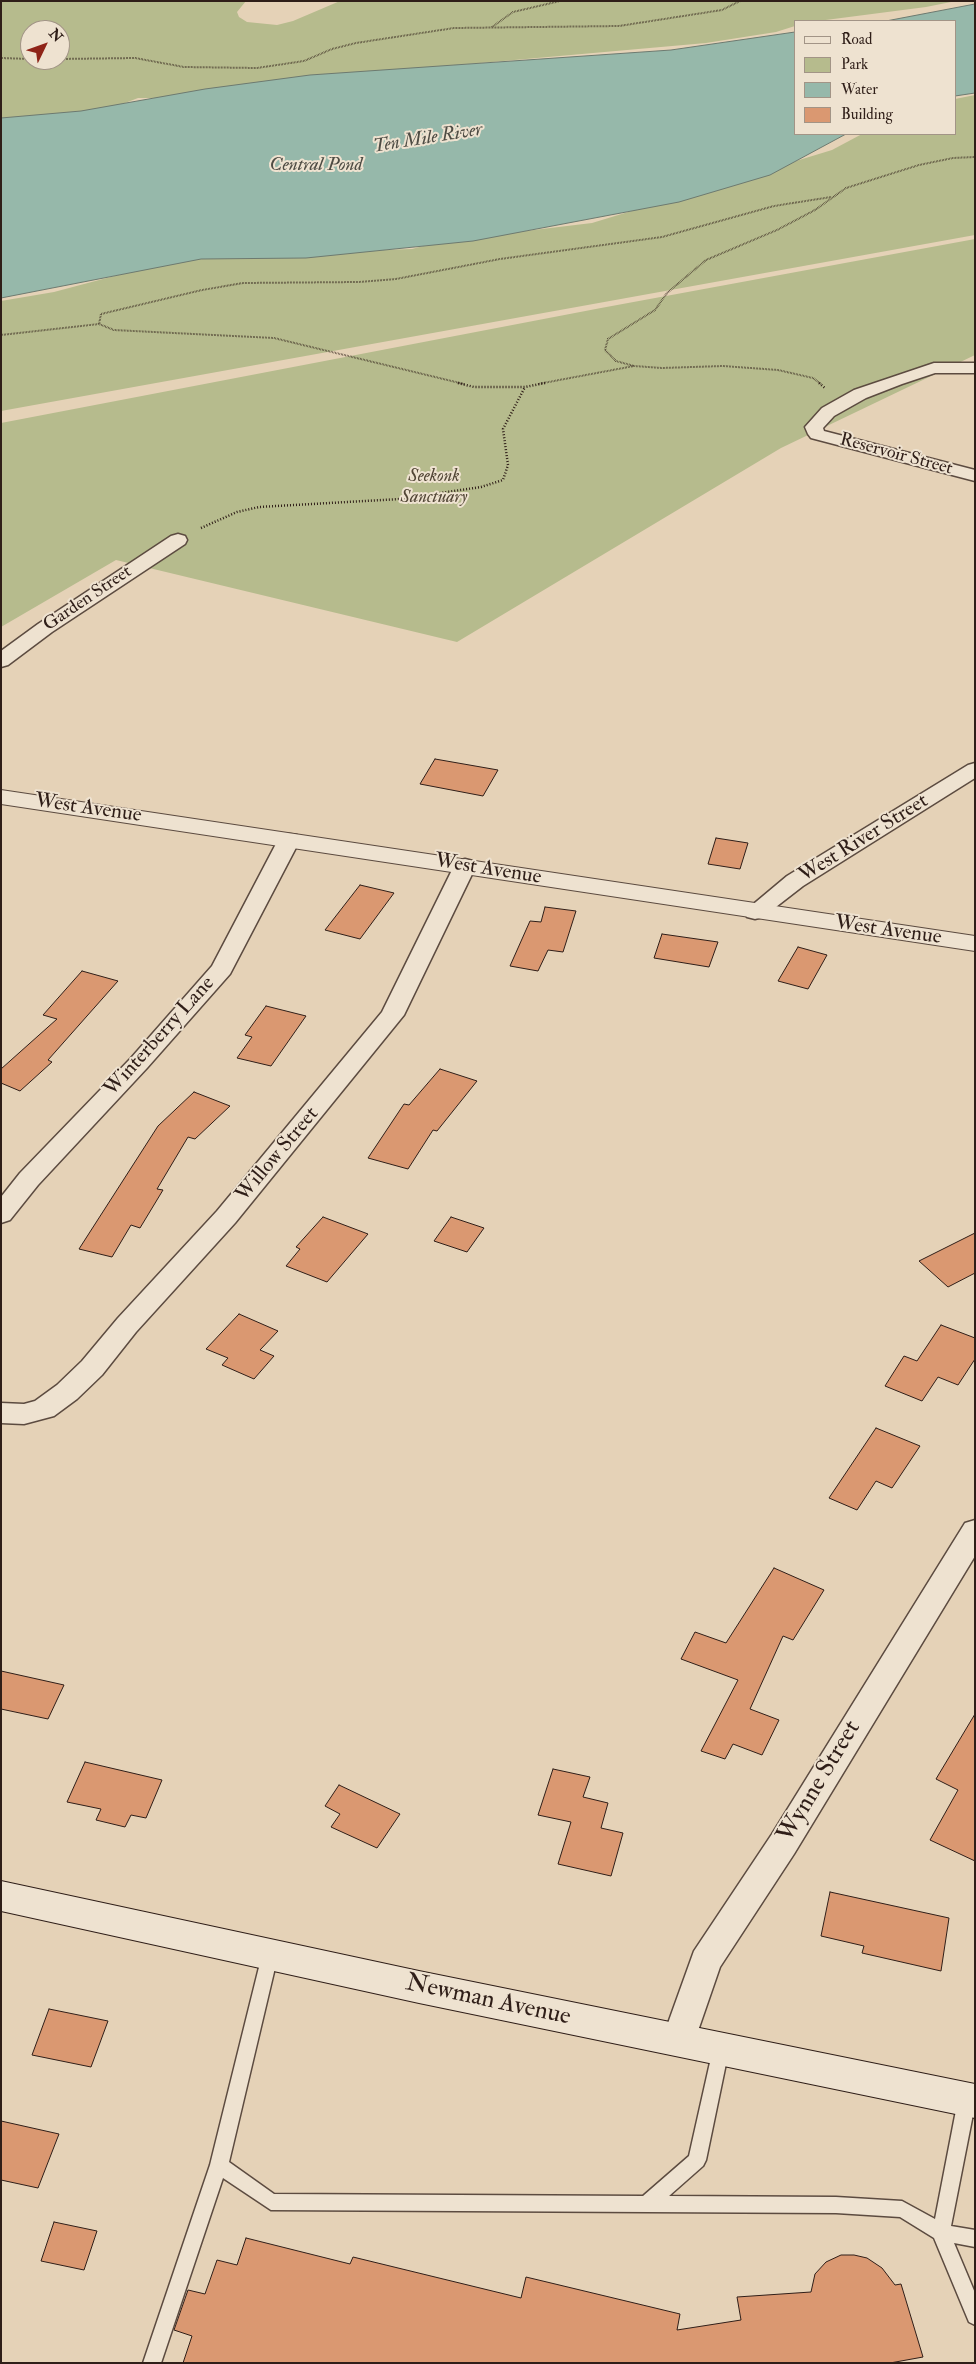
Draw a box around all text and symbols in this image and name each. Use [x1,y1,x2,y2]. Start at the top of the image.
north arrow [20,20,70,70]
legend [794,20,956,135]
text: N [45,25,66,46]
text: Road [841,30,872,49]
text: Park [841,55,868,74]
text: Water [841,80,878,99]
text: Building [841,105,893,124]
water label: Ten Mile River [372,119,484,159]
water label: Central Pond [270,155,362,177]
street label: Reservoir Street [837,430,955,480]
park label: Seekonk Sanctuary [401,466,467,508]
street label: Garden Street [40,562,136,636]
street label: West Avenue [33,789,143,829]
street label: West River Street [795,789,933,889]
street label: West Avenue [433,849,543,891]
street label: West Avenue [833,911,943,951]
street label: Winterberry Lane [99,972,221,1102]
street label: Willow Street [231,1103,325,1207]
street label: Wynne Street [772,1716,868,1848]
street label: Newman Avenue [403,1969,573,2033]

